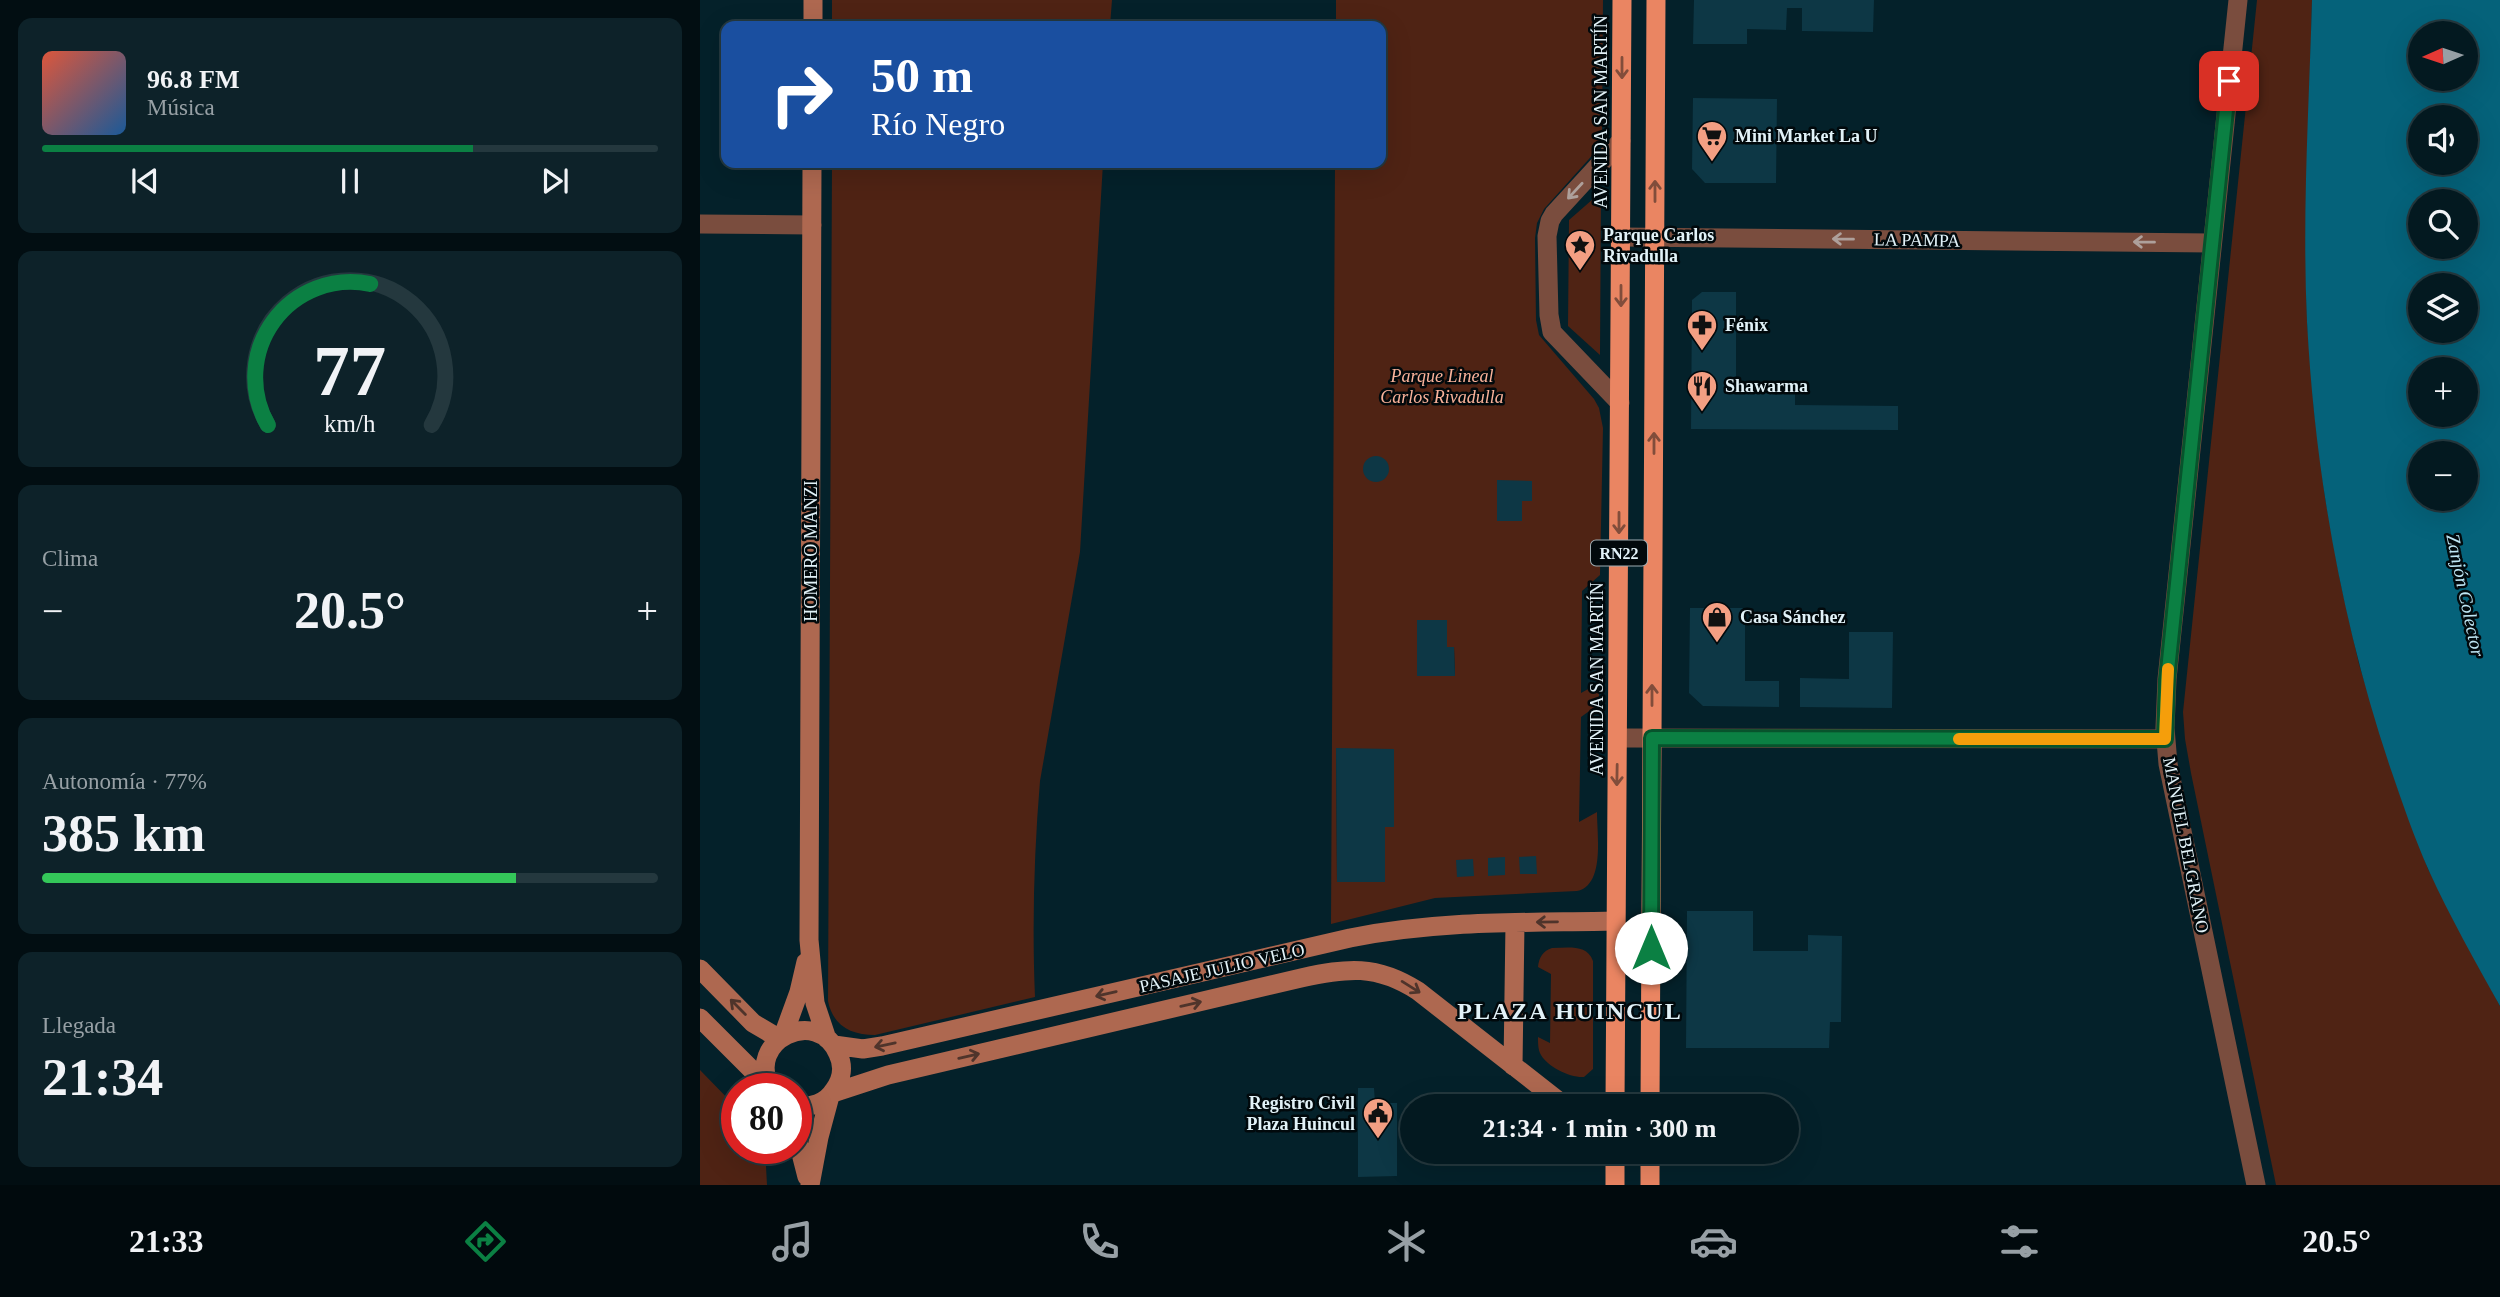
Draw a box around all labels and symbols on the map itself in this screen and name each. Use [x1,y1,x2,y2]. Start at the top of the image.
street label: AVENIDA SAN MARTÍN [1590,15,1611,209]
north arrow [2408,21,2478,91]
pin [2199,51,2259,111]
one-way arrow [1615,56,1629,79]
supermarket icon: Mini Market La U [1695,119,1729,163]
place label: Mini Market La U [1735,126,1877,146]
one-way arrow [1648,180,1662,203]
one-way arrow [1567,182,1583,200]
place label: Parque Carlos Rivadulla [1603,225,1714,266]
place icon: Parque Carlos Rivadulla [1563,228,1597,272]
street label: LA PAMPA [1874,229,1960,251]
one-way arrow [1832,232,1855,246]
one-way arrow [2133,235,2156,249]
one-way arrow [1614,284,1627,307]
pharmacy icon: Fénix [1685,308,1719,352]
place label: Fénix [1725,315,1768,335]
park label: Parque Lineal Carlos Rivadulla [1380,366,1504,407]
restaurant icon: Shawarma [1685,369,1719,413]
place label: Shawarma [1725,376,1808,396]
one-way arrow [1647,432,1661,455]
street label: HOMERO MANZI [801,480,821,622]
one-way arrow [1612,511,1626,534]
water label: Zanjón Colector [2442,532,2489,659]
road number: RN22 [1591,540,1647,566]
street label: AVENIDA SAN MARTÍN [1586,582,1607,776]
shop icon: Casa Sánchez [1700,600,1734,644]
place label: Casa Sánchez [1740,607,1846,627]
one-way arrow [1645,684,1659,707]
street label: MANUEL BELGRANO [2159,755,2213,935]
one-way arrow [1611,763,1624,786]
position arrow [1614,911,1688,985]
one-way arrow [1536,915,1559,929]
street label: PASAJE JULIO VELO [1137,939,1307,997]
one-way arrow [1400,980,1420,994]
one-way arrow [1095,988,1118,1002]
one-way arrow [1179,997,1202,1010]
district label: PLAZA HUINCUL [1457,998,1683,1024]
one-way arrow [729,999,746,1016]
one-way arrow [874,1039,897,1053]
one-way arrow [957,1049,980,1062]
speed limit sign: 80 [721,1073,812,1164]
place label: Registro Civil Plaza Huincul [1246,1093,1355,1134]
public building icon: Registro Civil Plaza Huincul [1361,1096,1395,1140]

